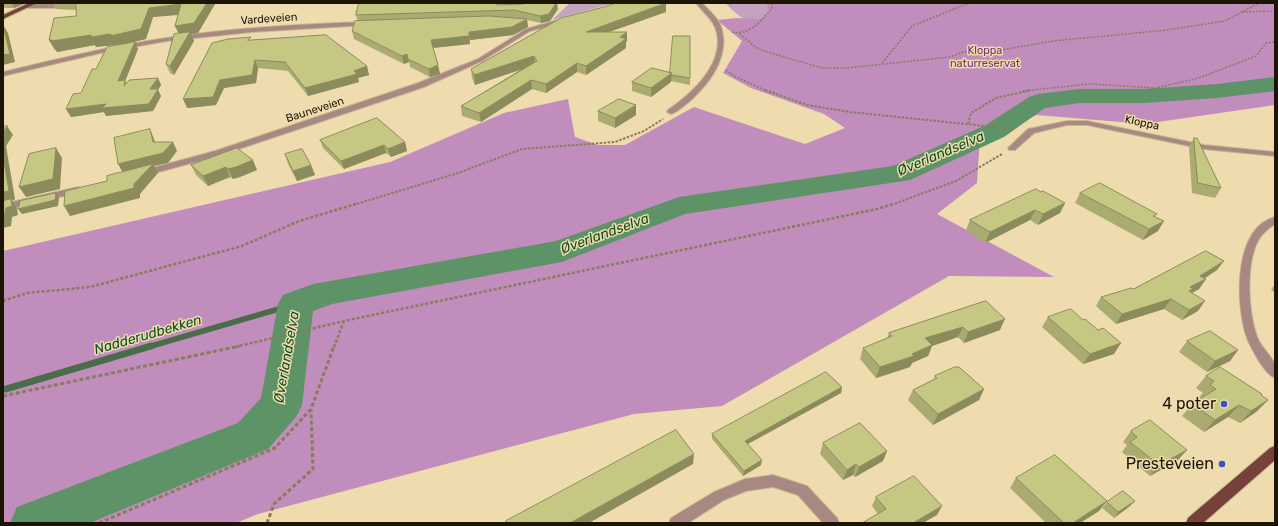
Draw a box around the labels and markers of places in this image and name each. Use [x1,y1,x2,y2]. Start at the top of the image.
place label: 4 poter [1162,394,1216,414]
marker: 4 poter [1219,399,1229,409]
place label: Presteveien [1126,454,1214,474]
marker: Presteveien [1217,459,1227,469]

